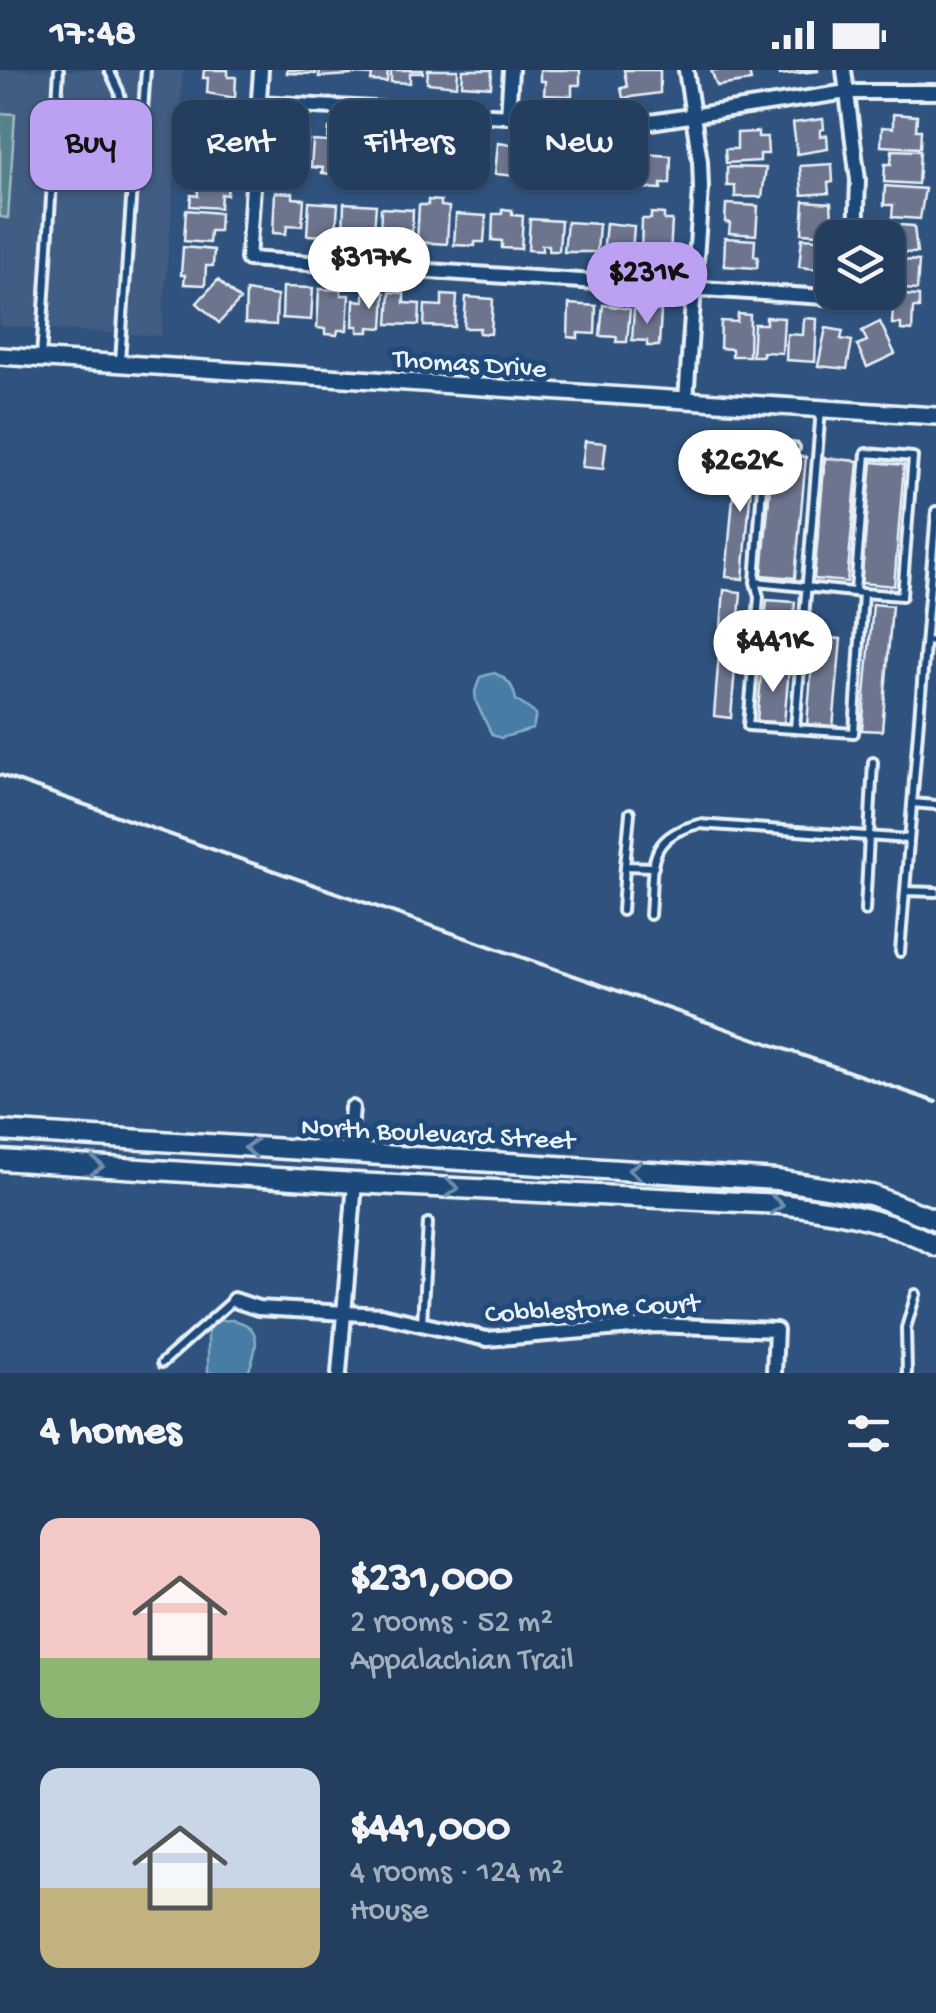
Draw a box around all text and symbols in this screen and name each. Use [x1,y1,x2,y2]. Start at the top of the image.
text: 17:48 [50,13,136,57]
chip: Buy [30,100,152,190]
chip: Rent [172,100,309,190]
chip: Filters [329,100,490,190]
chip: New [510,100,648,190]
map controls [815,220,905,310]
button: layers [815,220,905,310]
pin: $317K [299,227,439,312]
text: $317K [330,240,408,278]
pin: $231K [577,242,717,327]
text: $231K [608,255,686,293]
street label: Thomas Drive [390,344,548,387]
pin: $262K [670,430,810,515]
text: $262K [700,443,780,481]
pin: $441K [703,610,843,695]
text: $441K [735,623,811,661]
street label: North Boulevard Street [300,1112,578,1159]
one-way arrow [243,1138,259,1159]
one-way arrow [90,1155,106,1176]
one-way arrow [627,1160,643,1181]
one-way arrow [445,1177,461,1198]
one-way arrow [769,1193,785,1215]
street label: Cobblestone Court [484,1288,703,1333]
icon: filters [841,1406,896,1461]
text: 4 homes [40,1409,181,1458]
text: $231,000 [350,1556,513,1605]
icon: home [120,1558,240,1678]
text: 2 rooms · 52 m² [350,1605,553,1643]
text: Appalachian Trail [350,1643,574,1681]
text: $441,000 [350,1806,510,1855]
icon: home [120,1808,240,1928]
text: 4 rooms · 124 m² [350,1855,564,1893]
text: House [350,1893,428,1931]

